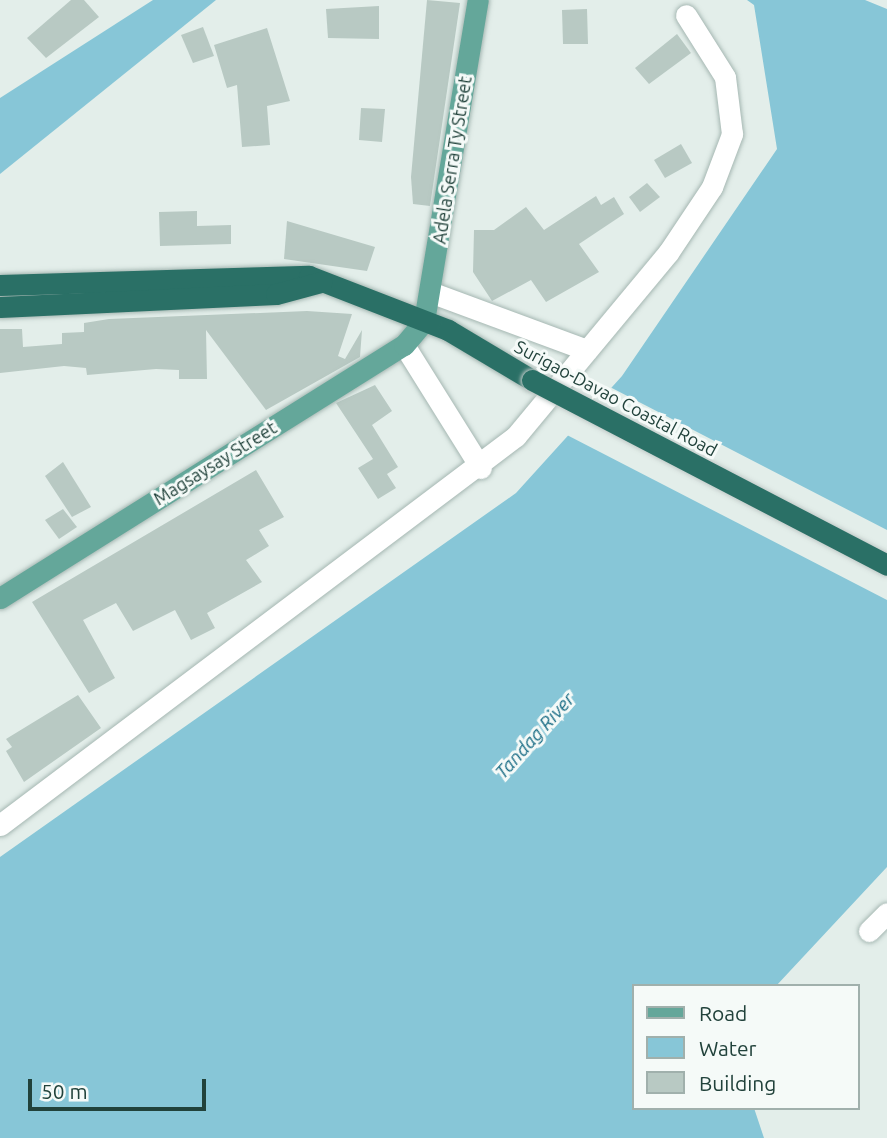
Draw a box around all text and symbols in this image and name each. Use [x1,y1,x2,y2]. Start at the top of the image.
street label: Adela Serra Ty Street [428,75,476,245]
street label: Surigao-Davao Coastal Road [511,335,721,461]
street label: Magsaysay Street [149,416,281,510]
water label: Tandag River [491,688,579,784]
legend [632,984,859,1110]
text: Road [699,1001,747,1025]
text: Water [699,1036,757,1060]
scale bar [32,1064,210,1108]
text: Building [699,1071,776,1095]
text: 50 m [41,1079,88,1103]

